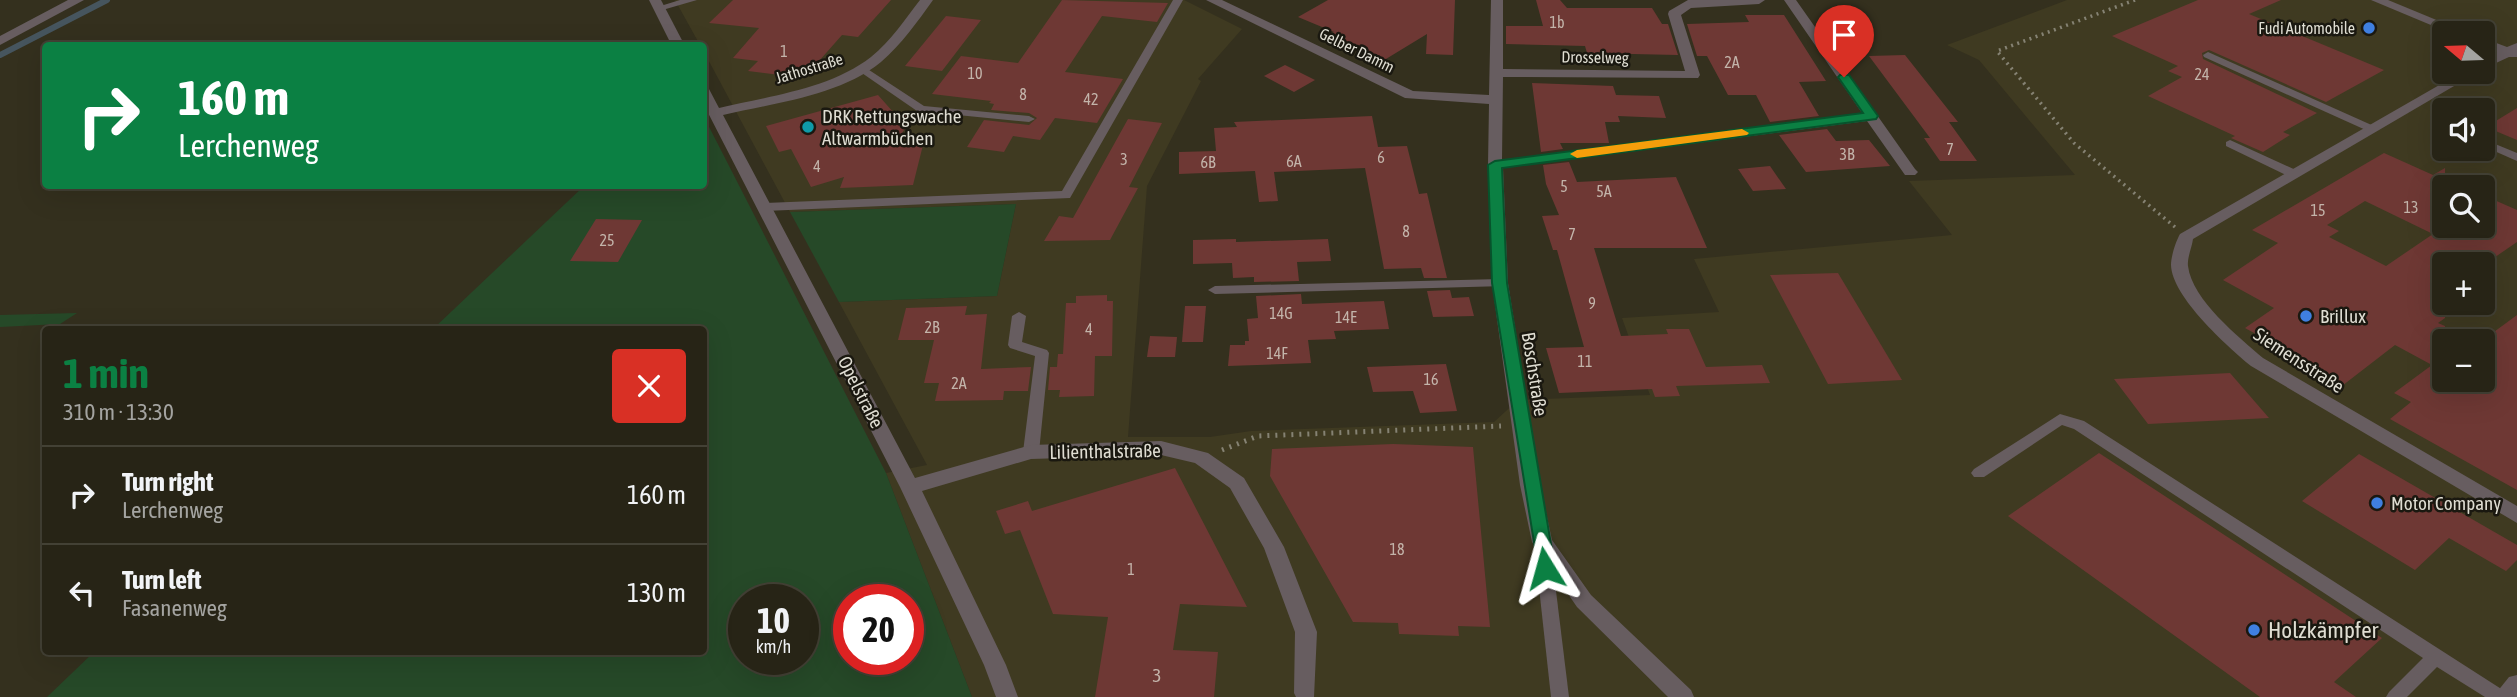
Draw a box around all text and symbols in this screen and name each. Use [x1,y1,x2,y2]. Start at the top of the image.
pin [1814,5,1874,77]
house number: 1b [1549,13,1565,31]
icon: arrive [1825,16,1863,54]
place label: Fudi Automobile [2258,19,2355,37]
marker: Fudi Automobile [2361,20,2377,36]
north arrow [2432,21,2496,84]
map controls [2432,21,2495,392]
street label: Gelber Damm [1317,24,1397,76]
house number: 1 [780,42,788,60]
street label: Drosselweg [1561,47,1629,68]
street label: Jathostraße [773,49,845,87]
house number: 2A [1724,53,1740,71]
house number: 10 [967,64,983,82]
house number: 24 [2194,65,2210,83]
text: 160 m [178,69,289,125]
icon: right [63,70,154,161]
house number: 8 [1019,85,1027,103]
house number: 42 [1083,90,1099,108]
button: sound [2432,98,2495,161]
place label: DRK Rettungswache Altwarmbüchen [822,105,961,149]
marker: DRK Rettungswache Altwarmbüchen [800,119,816,135]
text: Lerchenweg [178,127,319,164]
house number: 7 [1946,140,1954,158]
house number: 3B [1839,145,1855,163]
house number: 6 [1377,148,1385,166]
house number: 3 [1120,150,1128,168]
house number: 6A [1286,152,1302,170]
house number: 6B [1200,153,1216,171]
house number: 4 [813,157,821,175]
button: search [2432,175,2495,238]
house number: 5 [1560,177,1568,195]
house number: 5A [1596,182,1612,200]
house number: 13 [2403,198,2419,216]
house number: 15 [2310,201,2326,219]
house number: 8 [1402,222,1410,240]
house number: 7 [1568,225,1576,243]
house number: 25 [599,231,615,249]
button: + [2432,252,2495,315]
house number: 9 [1588,294,1596,312]
house number: 14G [1269,304,1293,322]
place label: Brillux [2320,305,2366,327]
house number: 14E [1335,308,1357,326]
marker: Brillux [2298,308,2314,324]
house number: 2B [924,318,940,336]
house number: 4 [1085,320,1093,338]
street label: Siemensstraße [2250,323,2348,397]
button: − [2432,329,2495,392]
street label: Boschstraße [1518,330,1552,418]
house number: 14F [1266,344,1288,362]
text: 1 min [63,349,149,397]
button: close [612,349,686,423]
street label: Opelstraße [834,352,888,432]
house number: 11 [1577,352,1593,370]
house number: 16 [1423,370,1439,388]
house number: 2A [951,374,967,392]
text: 310 m · 13:30 [63,399,174,425]
street label: Lilienthalstraße [1049,439,1161,463]
text: Turn right [122,467,213,497]
icon: right [63,476,101,514]
text: 160 m [627,480,686,510]
place label: Motor Company [2391,492,2501,514]
marker: Motor Company [2369,495,2385,511]
text: Lerchenweg [122,497,223,523]
position arrow [1508,531,1582,605]
house number: 18 [1389,540,1405,558]
house number: 1 [1127,560,1135,578]
text: Turn left [122,565,202,595]
icon: left [63,574,101,612]
text: 130 m [627,578,686,608]
speed limit sign: 20 [833,584,924,675]
text: Fasanenweg [122,595,227,621]
text: 10 [757,600,790,640]
place label: Holzkämpfer [2268,617,2380,643]
marker: Holzkämpfer [2246,622,2262,638]
text: km/h [756,636,791,657]
house number: 3 [1153,664,1161,686]

